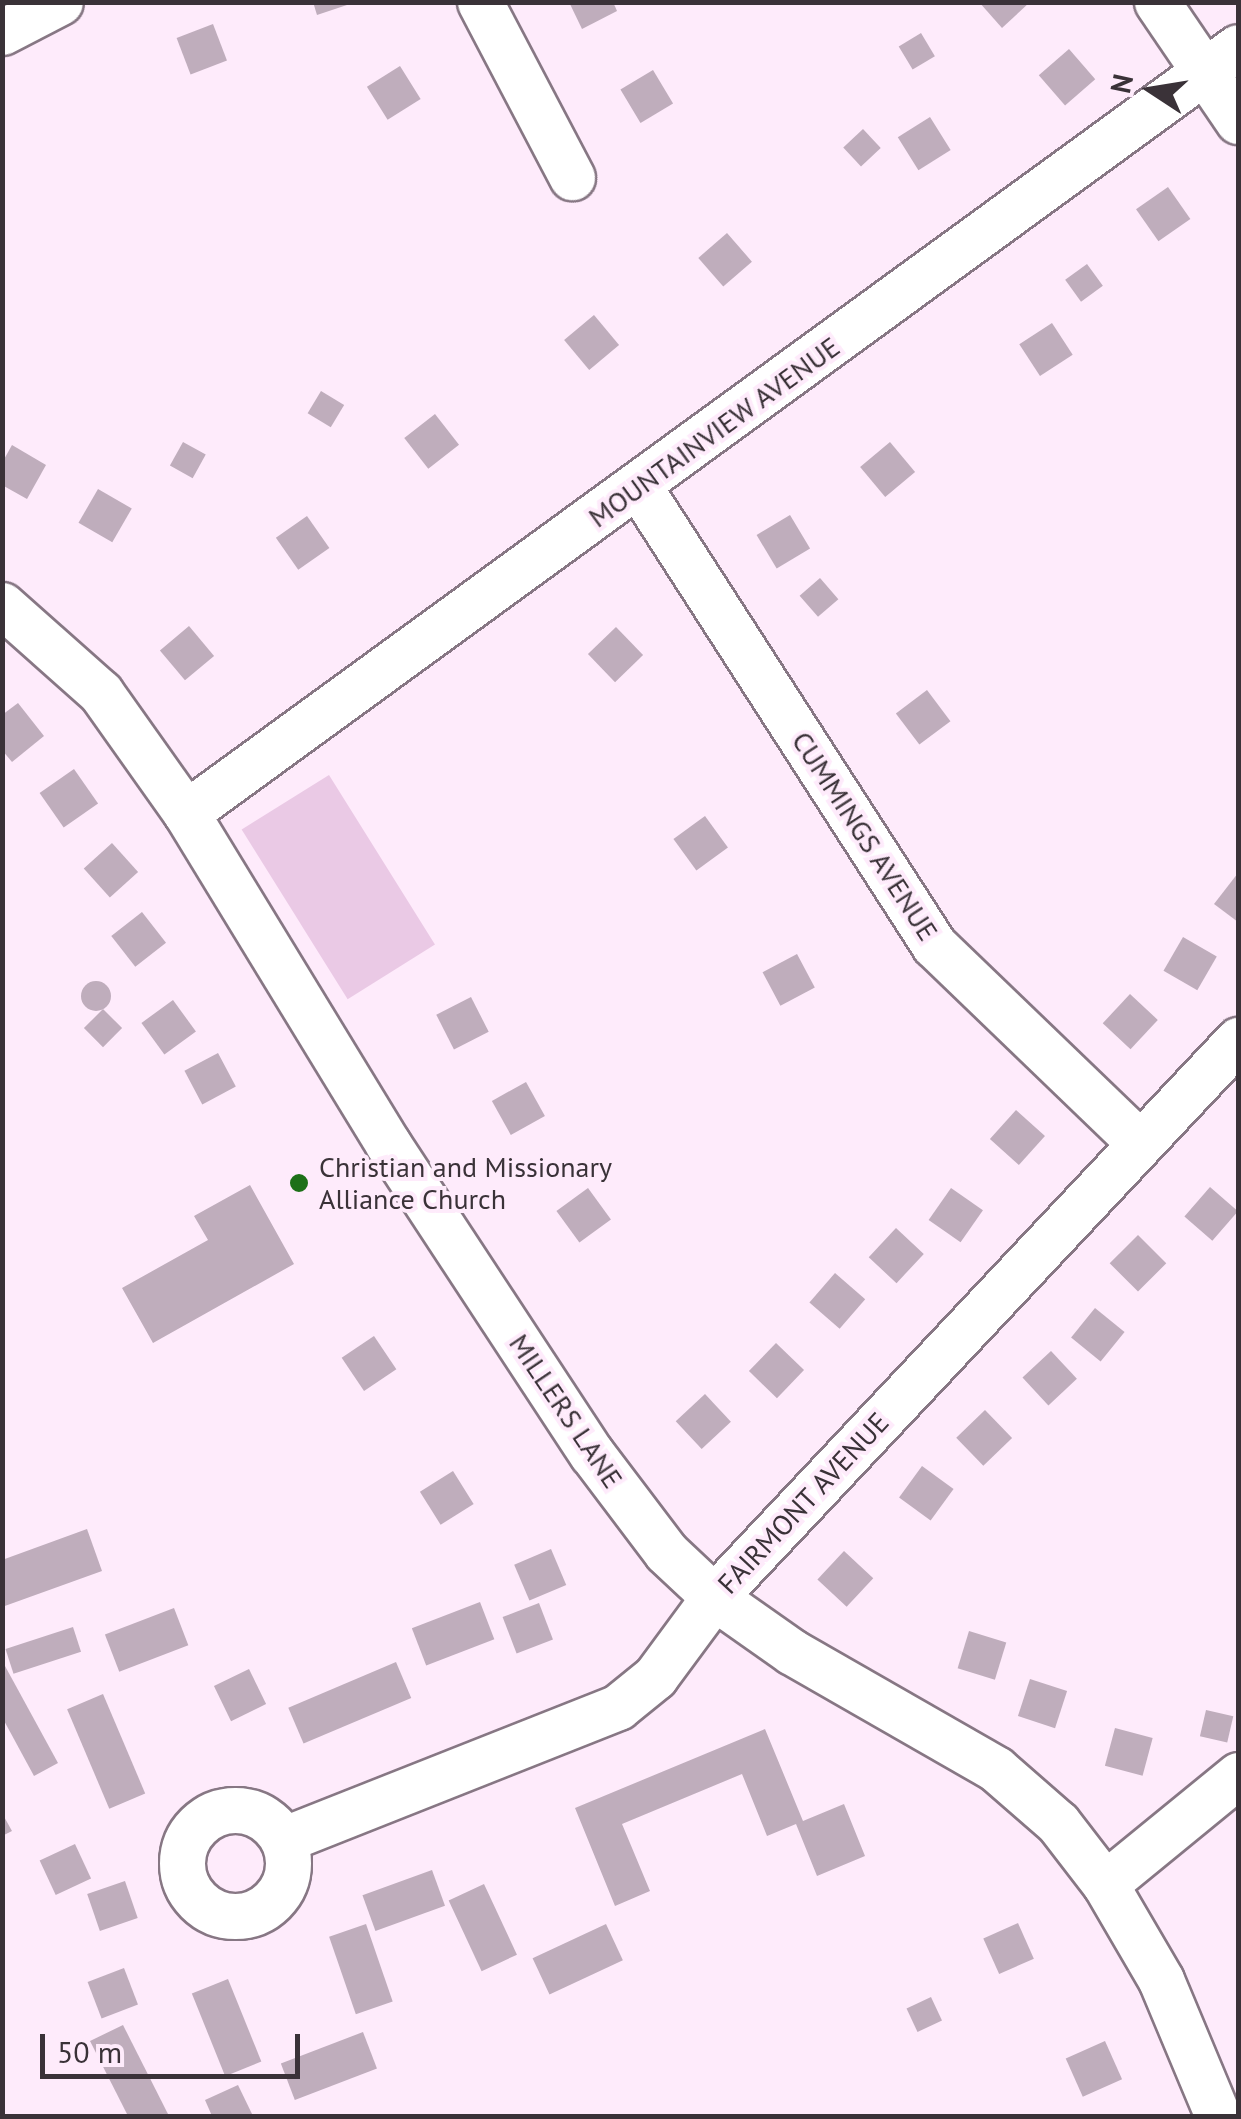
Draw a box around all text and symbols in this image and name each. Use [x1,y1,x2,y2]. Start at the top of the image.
north arrow [1101,40,1201,140]
text: N [1101,71,1141,97]
street label: MOUNTAINVIEW AVENUE [581,329,847,535]
street label: CUMMINGS AVENUE [785,725,945,947]
place label: Christian and Missionary Alliance Church [319,1150,612,1216]
marker: Christian and Missionary Alliance Church [288,1172,310,1194]
street label: MILLERS LANE [502,1328,630,1494]
street label: FAIRMONT AVENUE [710,1405,896,1601]
scale bar [45,2014,305,2076]
text: 50 m [57,2032,122,2071]

